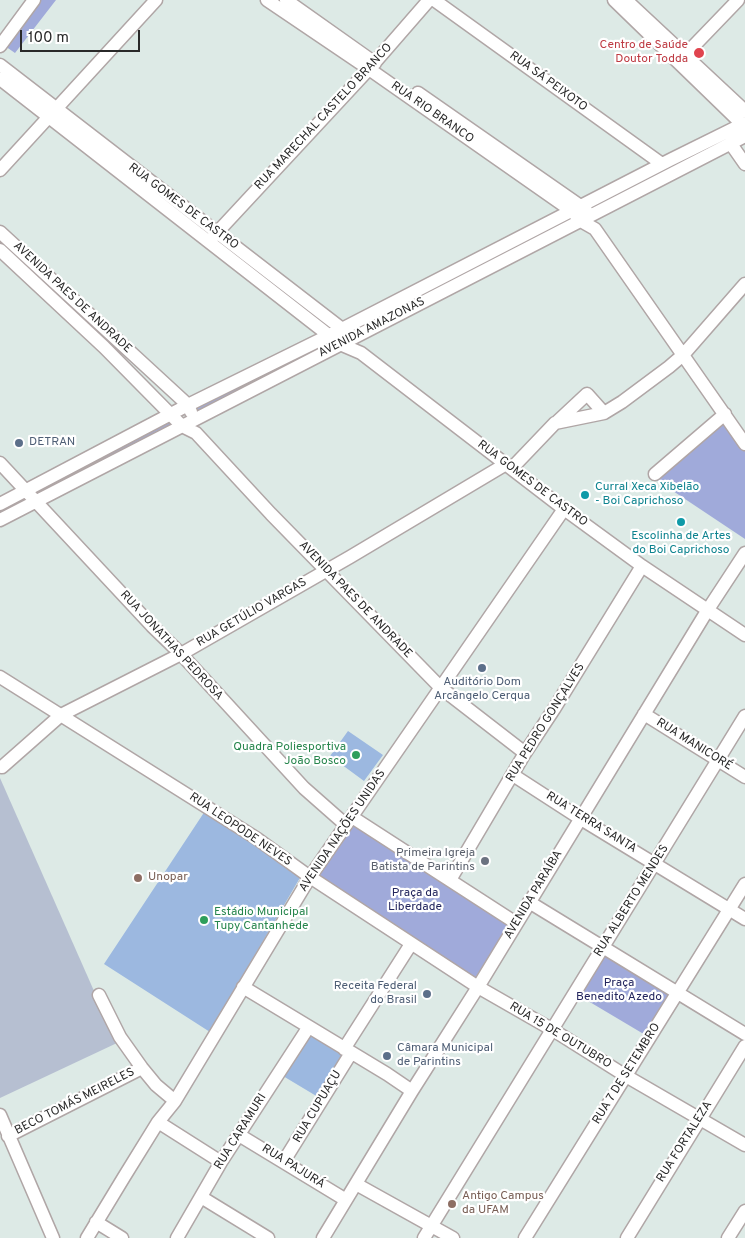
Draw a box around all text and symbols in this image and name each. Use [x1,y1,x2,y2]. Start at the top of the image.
scale bar [22,20,142,52]
text: 100 m [28,29,69,48]
place label: Centro de Saúde Doutor Todda [600,39,688,67]
street label: RUA MARECHAL CASTELO BRANCO [252,41,396,193]
marker: Centro de Saúde Doutor Todda [692,46,706,60]
street label: RUA SÁ PEIXOTO [506,49,590,115]
street label: RUA RIO BRANCO [388,79,476,147]
street label: RUA GOMES DE CASTRO [125,161,241,253]
street label: AVENIDA PAES DE ANDRADE [10,239,134,357]
street label: AVENIDA AMAZONAS [316,295,428,361]
place label: DETRAN [29,436,75,450]
marker: DETRAN [13,437,25,449]
street label: RUA GOMES DE CASTRO [474,438,590,530]
place label: Curral Xeca Xibelão - Boi Caprichoso [595,481,699,509]
marker: Curral Xeca Xibelão - Boi Caprichoso [579,489,591,501]
marker: Escolinha de Artes do Boi Caprichoso [675,516,687,528]
place label: Escolinha de Artes do Boi Caprichoso [631,530,731,558]
street label: AVENIDA PAES DE ANDRADE [295,539,415,661]
street label: RUA GETÚLIO VARGAS [194,576,310,650]
street label: RUA JONATHAS PEDROSA [116,588,226,704]
street label: RUA PEDRO GONÇALVES [504,661,588,785]
marker: Auditório Dom Arcângelo Cerqua [476,662,488,674]
place label: Auditório Dom Arcângelo Cerqua [434,676,530,704]
street label: RUA MANICORÉ [653,716,735,774]
place label: Quadra Poliesportiva João Bosco [233,741,346,769]
marker: Quadra Poliesportiva João Bosco [350,749,362,761]
street label: AVENIDA NAÇÕES UNIDAS [297,767,389,895]
street label: RUA TERRA SANTA [543,789,639,857]
street label: RUA LEOPODE NEVES [186,790,294,870]
street label: RUA ALBERTO MENDES [592,842,672,960]
place label: Primeira Igreja Batista de Parintins [371,847,475,875]
street label: AVENIDA PARAÍBA [502,848,566,942]
marker: Primeira Igreja Batista de Parintins [479,855,491,867]
place label: Unopar [148,871,188,885]
marker: Unopar [132,872,144,884]
park label: Praça da Liberdade [388,887,442,915]
place label: Estádio Municipal Tupy Cantanhede [214,906,308,934]
marker: Estádio Municipal Tupy Cantanhede [198,914,210,926]
park label: Praça Benedito Azedo [576,977,662,1005]
place label: Receita Federal do Brasil [334,980,417,1008]
marker: Receita Federal do Brasil [421,988,433,1000]
street label: RUA 15 DE OUTUBRO [506,1000,614,1072]
street label: RUA 7 DE SETEMBRO [590,1021,664,1127]
place label: Câmara Municipal de Parintins [397,1042,493,1070]
marker: Câmara Municipal de Parintins [381,1050,393,1062]
street label: BECO TOMÁS MEIRELES [13,1066,137,1138]
street label: RUA CUPUAÇU [291,1068,345,1146]
street label: RUA CARAMURI [212,1091,270,1173]
street label: RUA FORTALEZA [654,1099,716,1185]
street label: RUA PAJURÁ [259,1142,327,1192]
place label: Antigo Campus da UFAM [462,1190,544,1218]
marker: Antigo Campus da UFAM [446,1198,458,1210]

